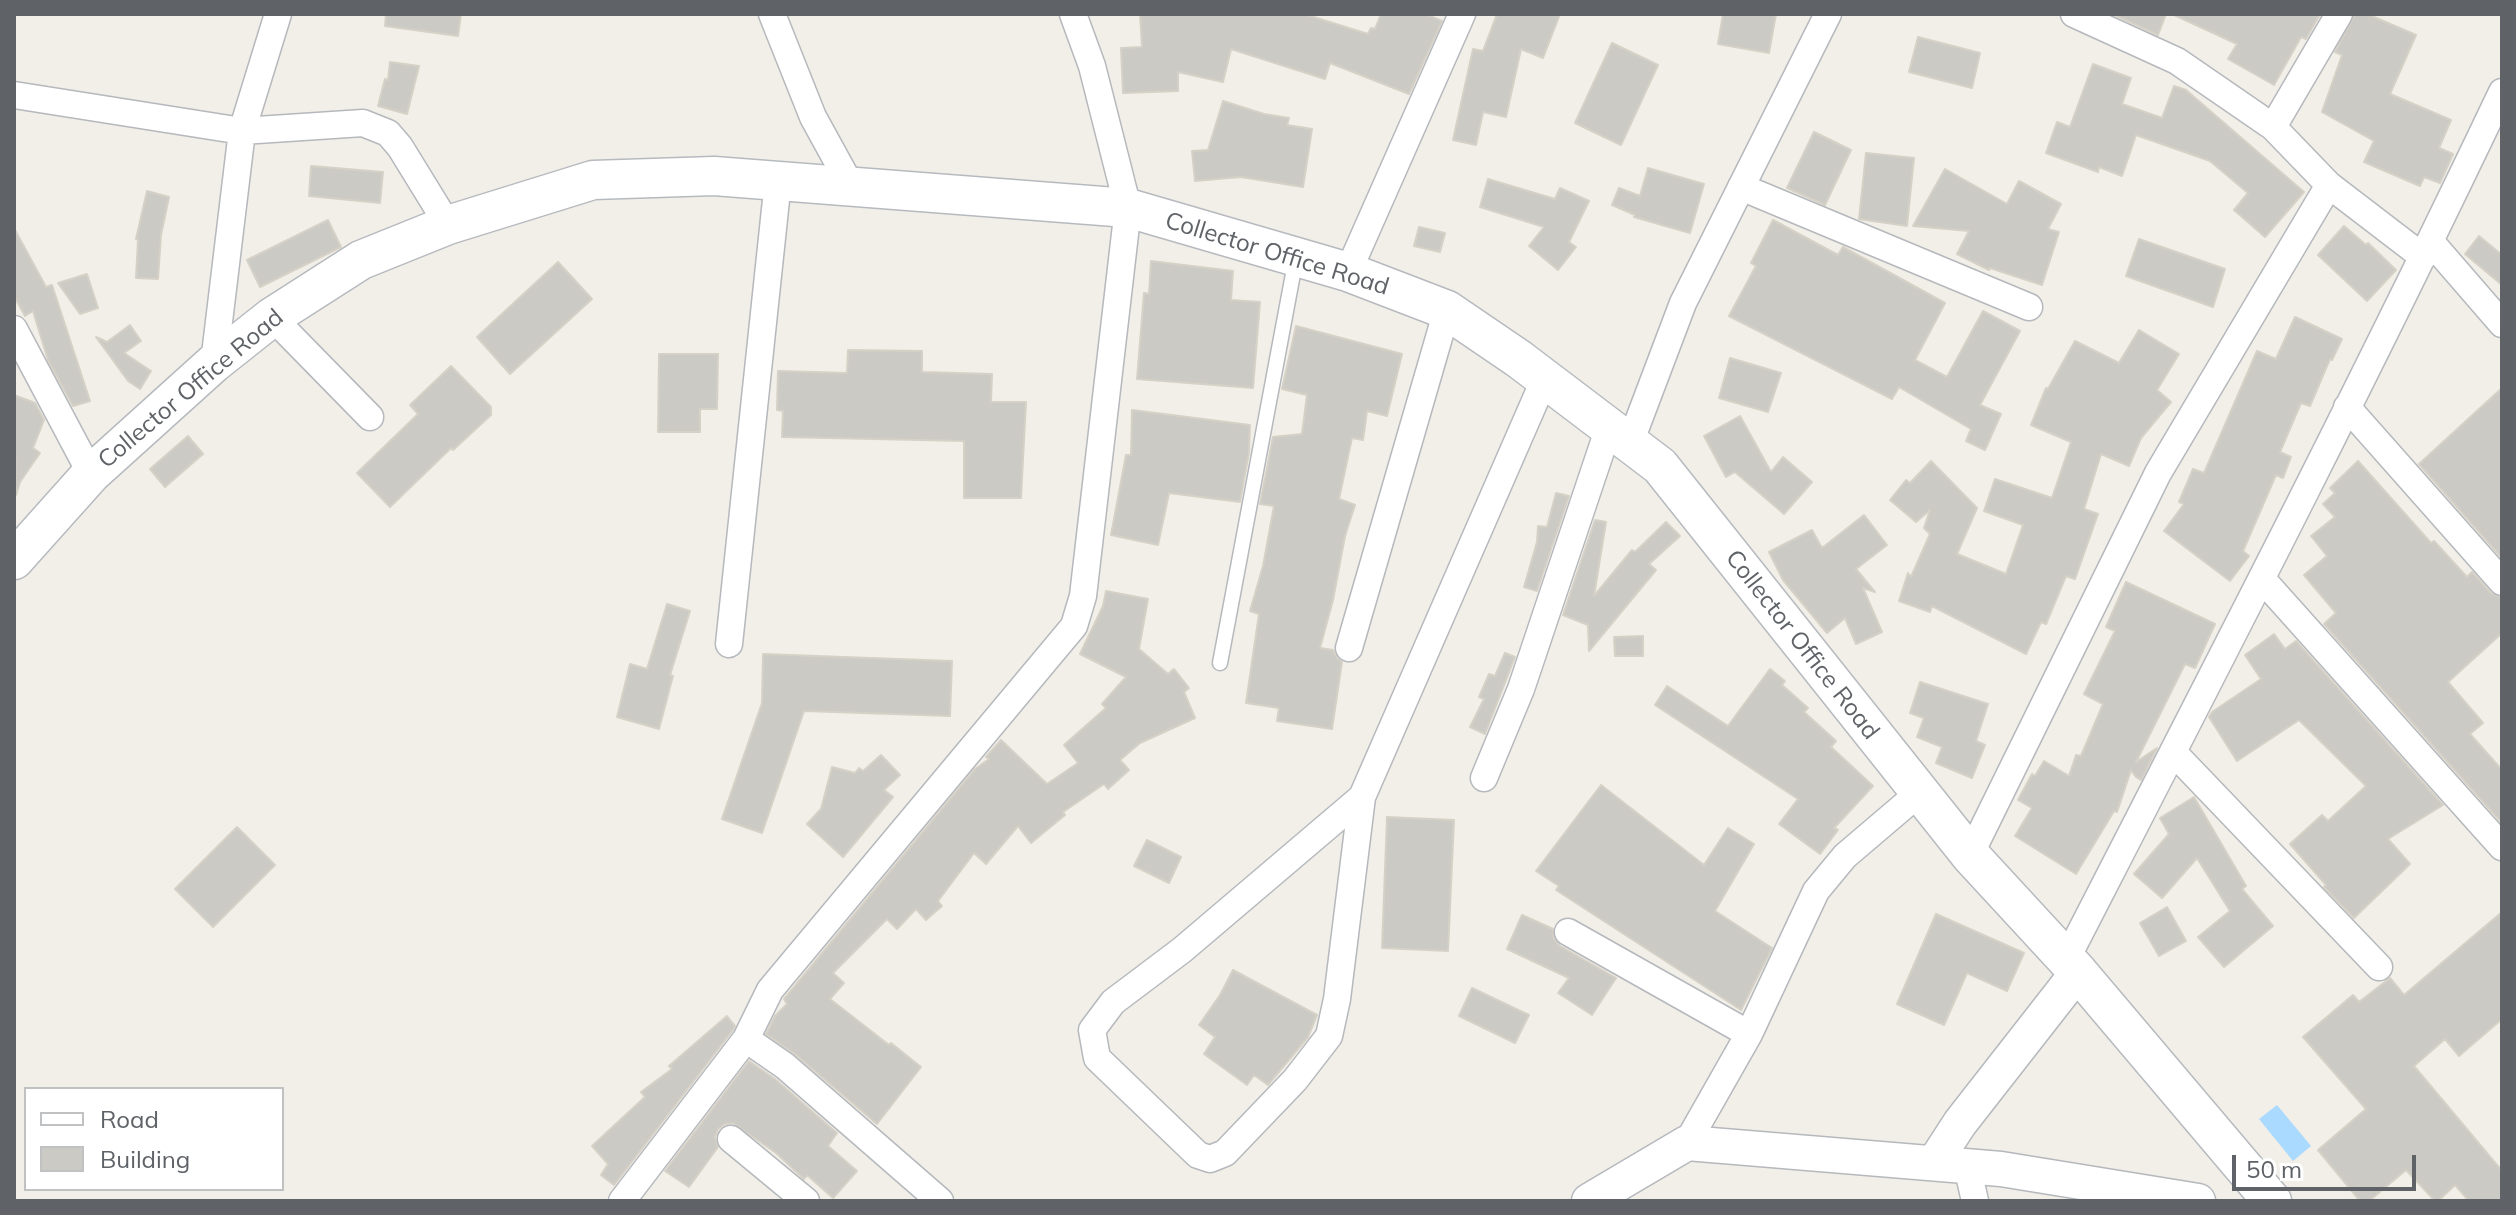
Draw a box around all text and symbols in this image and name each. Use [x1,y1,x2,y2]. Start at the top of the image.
street label: Collector Office Road [1162,206,1392,302]
street label: Collector Office Road [93,303,289,475]
street label: Collector Office Road [1719,545,1885,745]
legend [24,1087,284,1191]
text: Road [100,1104,159,1134]
scale bar [2236,1139,2420,1189]
text: Building [100,1144,190,1174]
text: 50 m [2246,1154,2302,1184]

